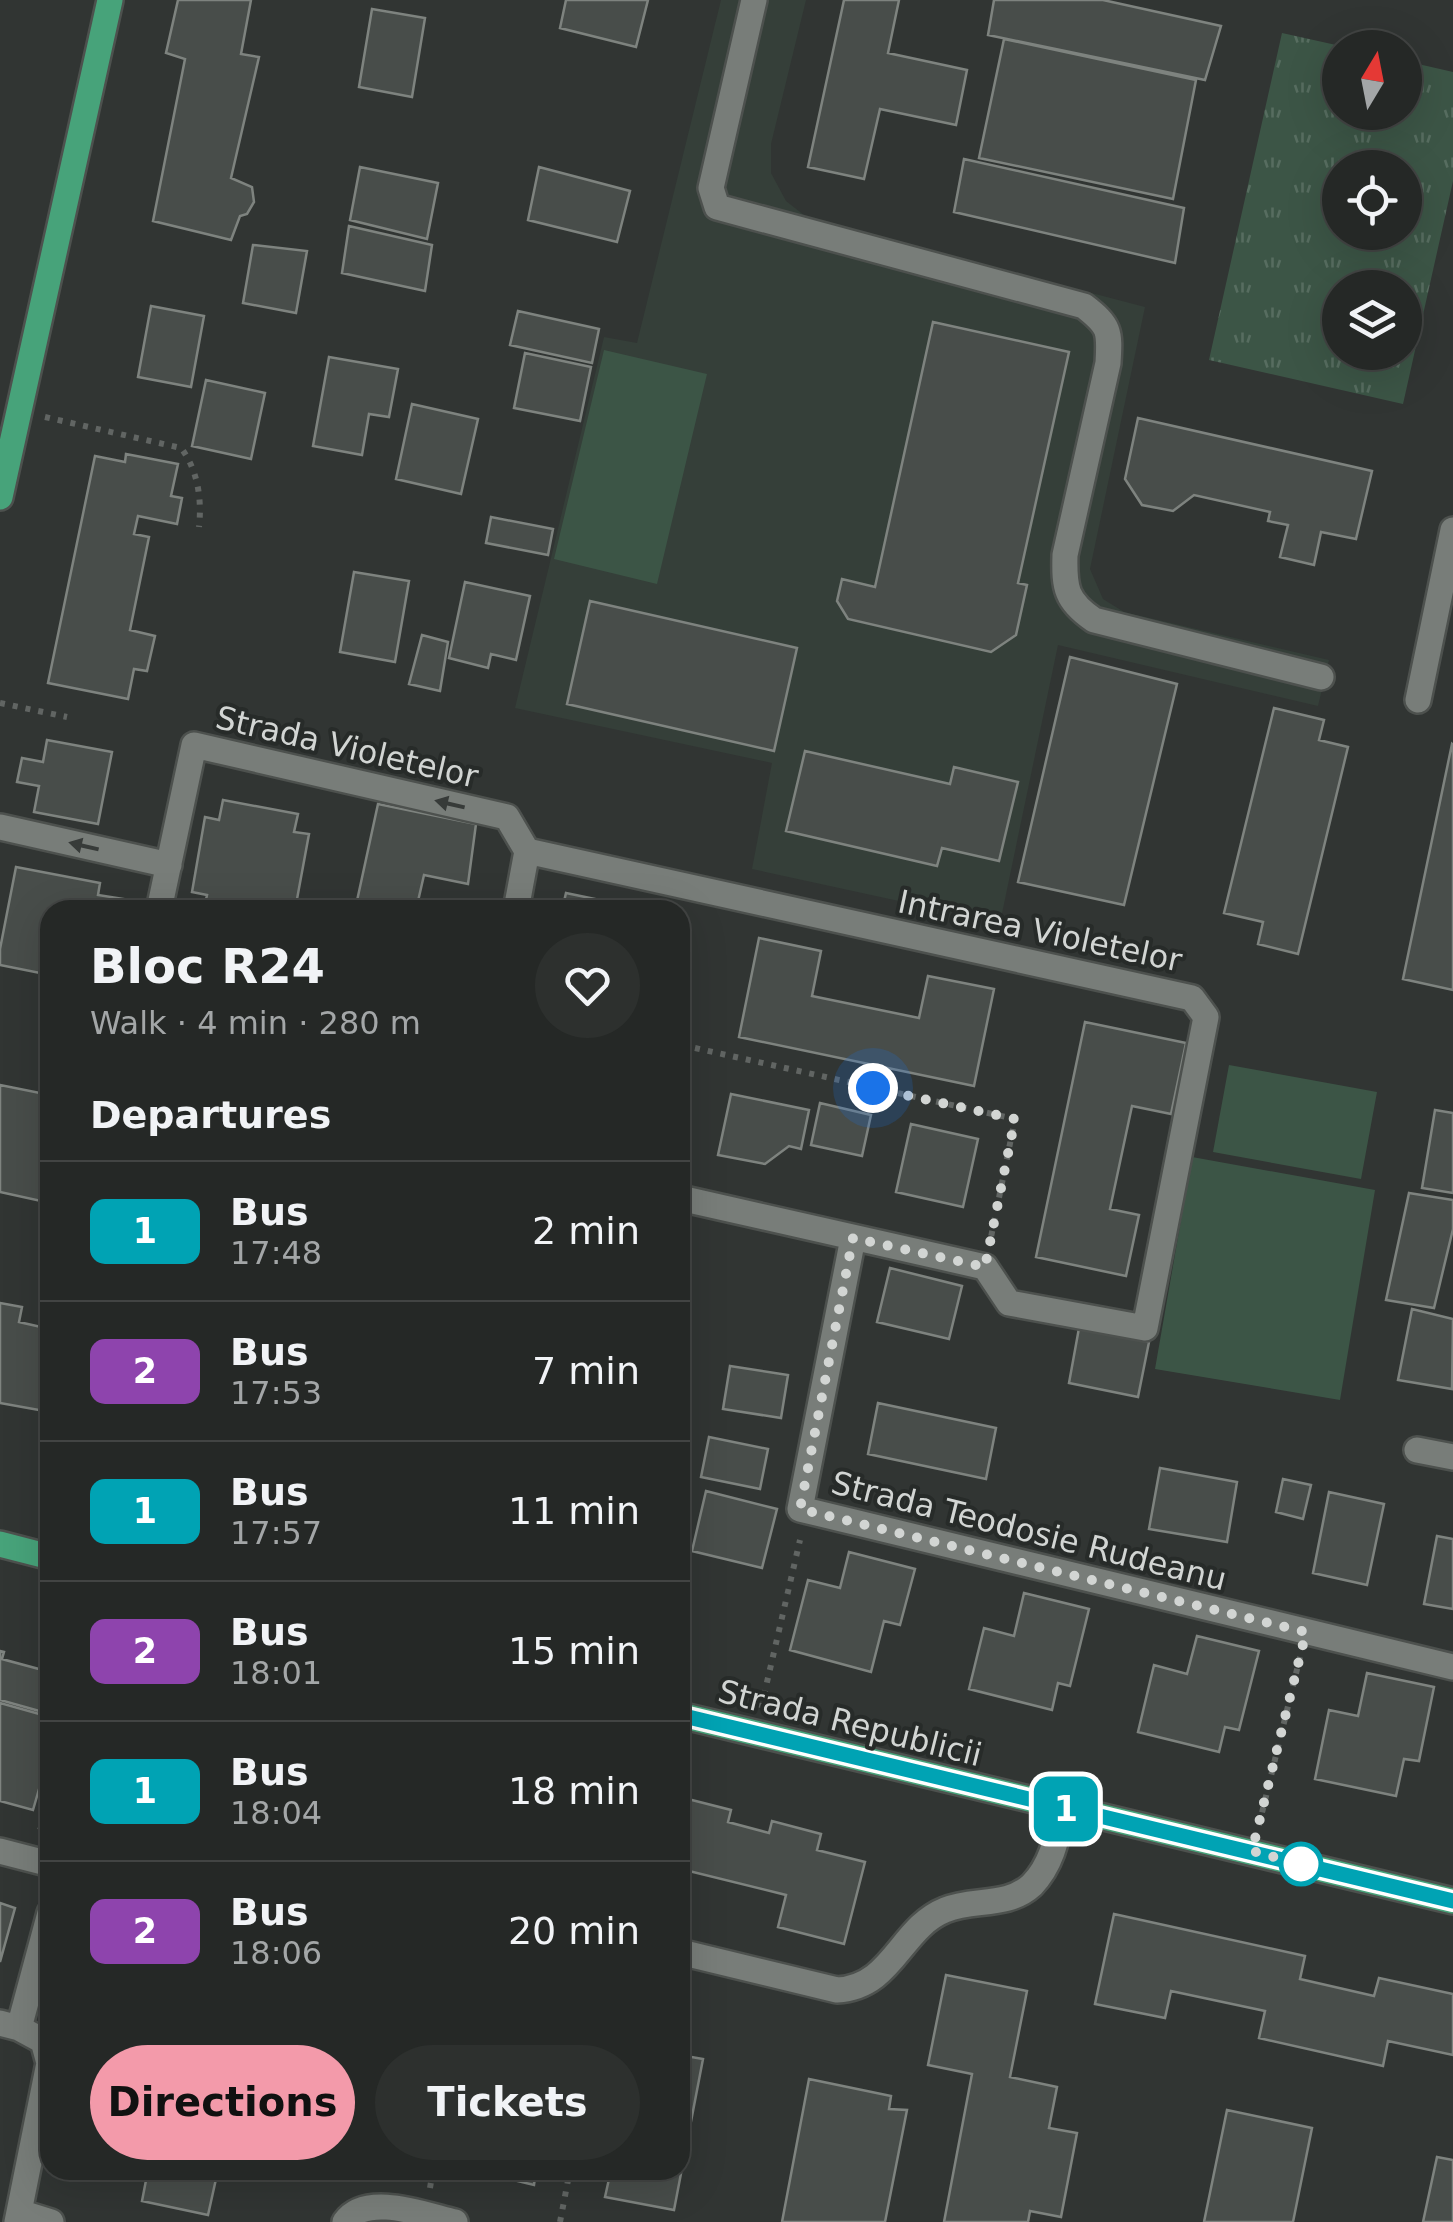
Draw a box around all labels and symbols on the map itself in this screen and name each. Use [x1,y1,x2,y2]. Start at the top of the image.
north arrow [1322,30,1422,130]
street label: Strada Violetelor [212,698,483,796]
one-way arrow [435,796,466,811]
one-way arrow [68,838,99,854]
street label: Intrarea Violetelor [895,882,1186,980]
your location [848,1063,898,1113]
street label: Strada Teodosie Rudeanu [828,1463,1230,1599]
street label: Strada Republicii [714,1672,986,1774]
line badge: 1 [1034,1776,1098,1842]
unlabelled marker [1280,1843,1322,1885]

